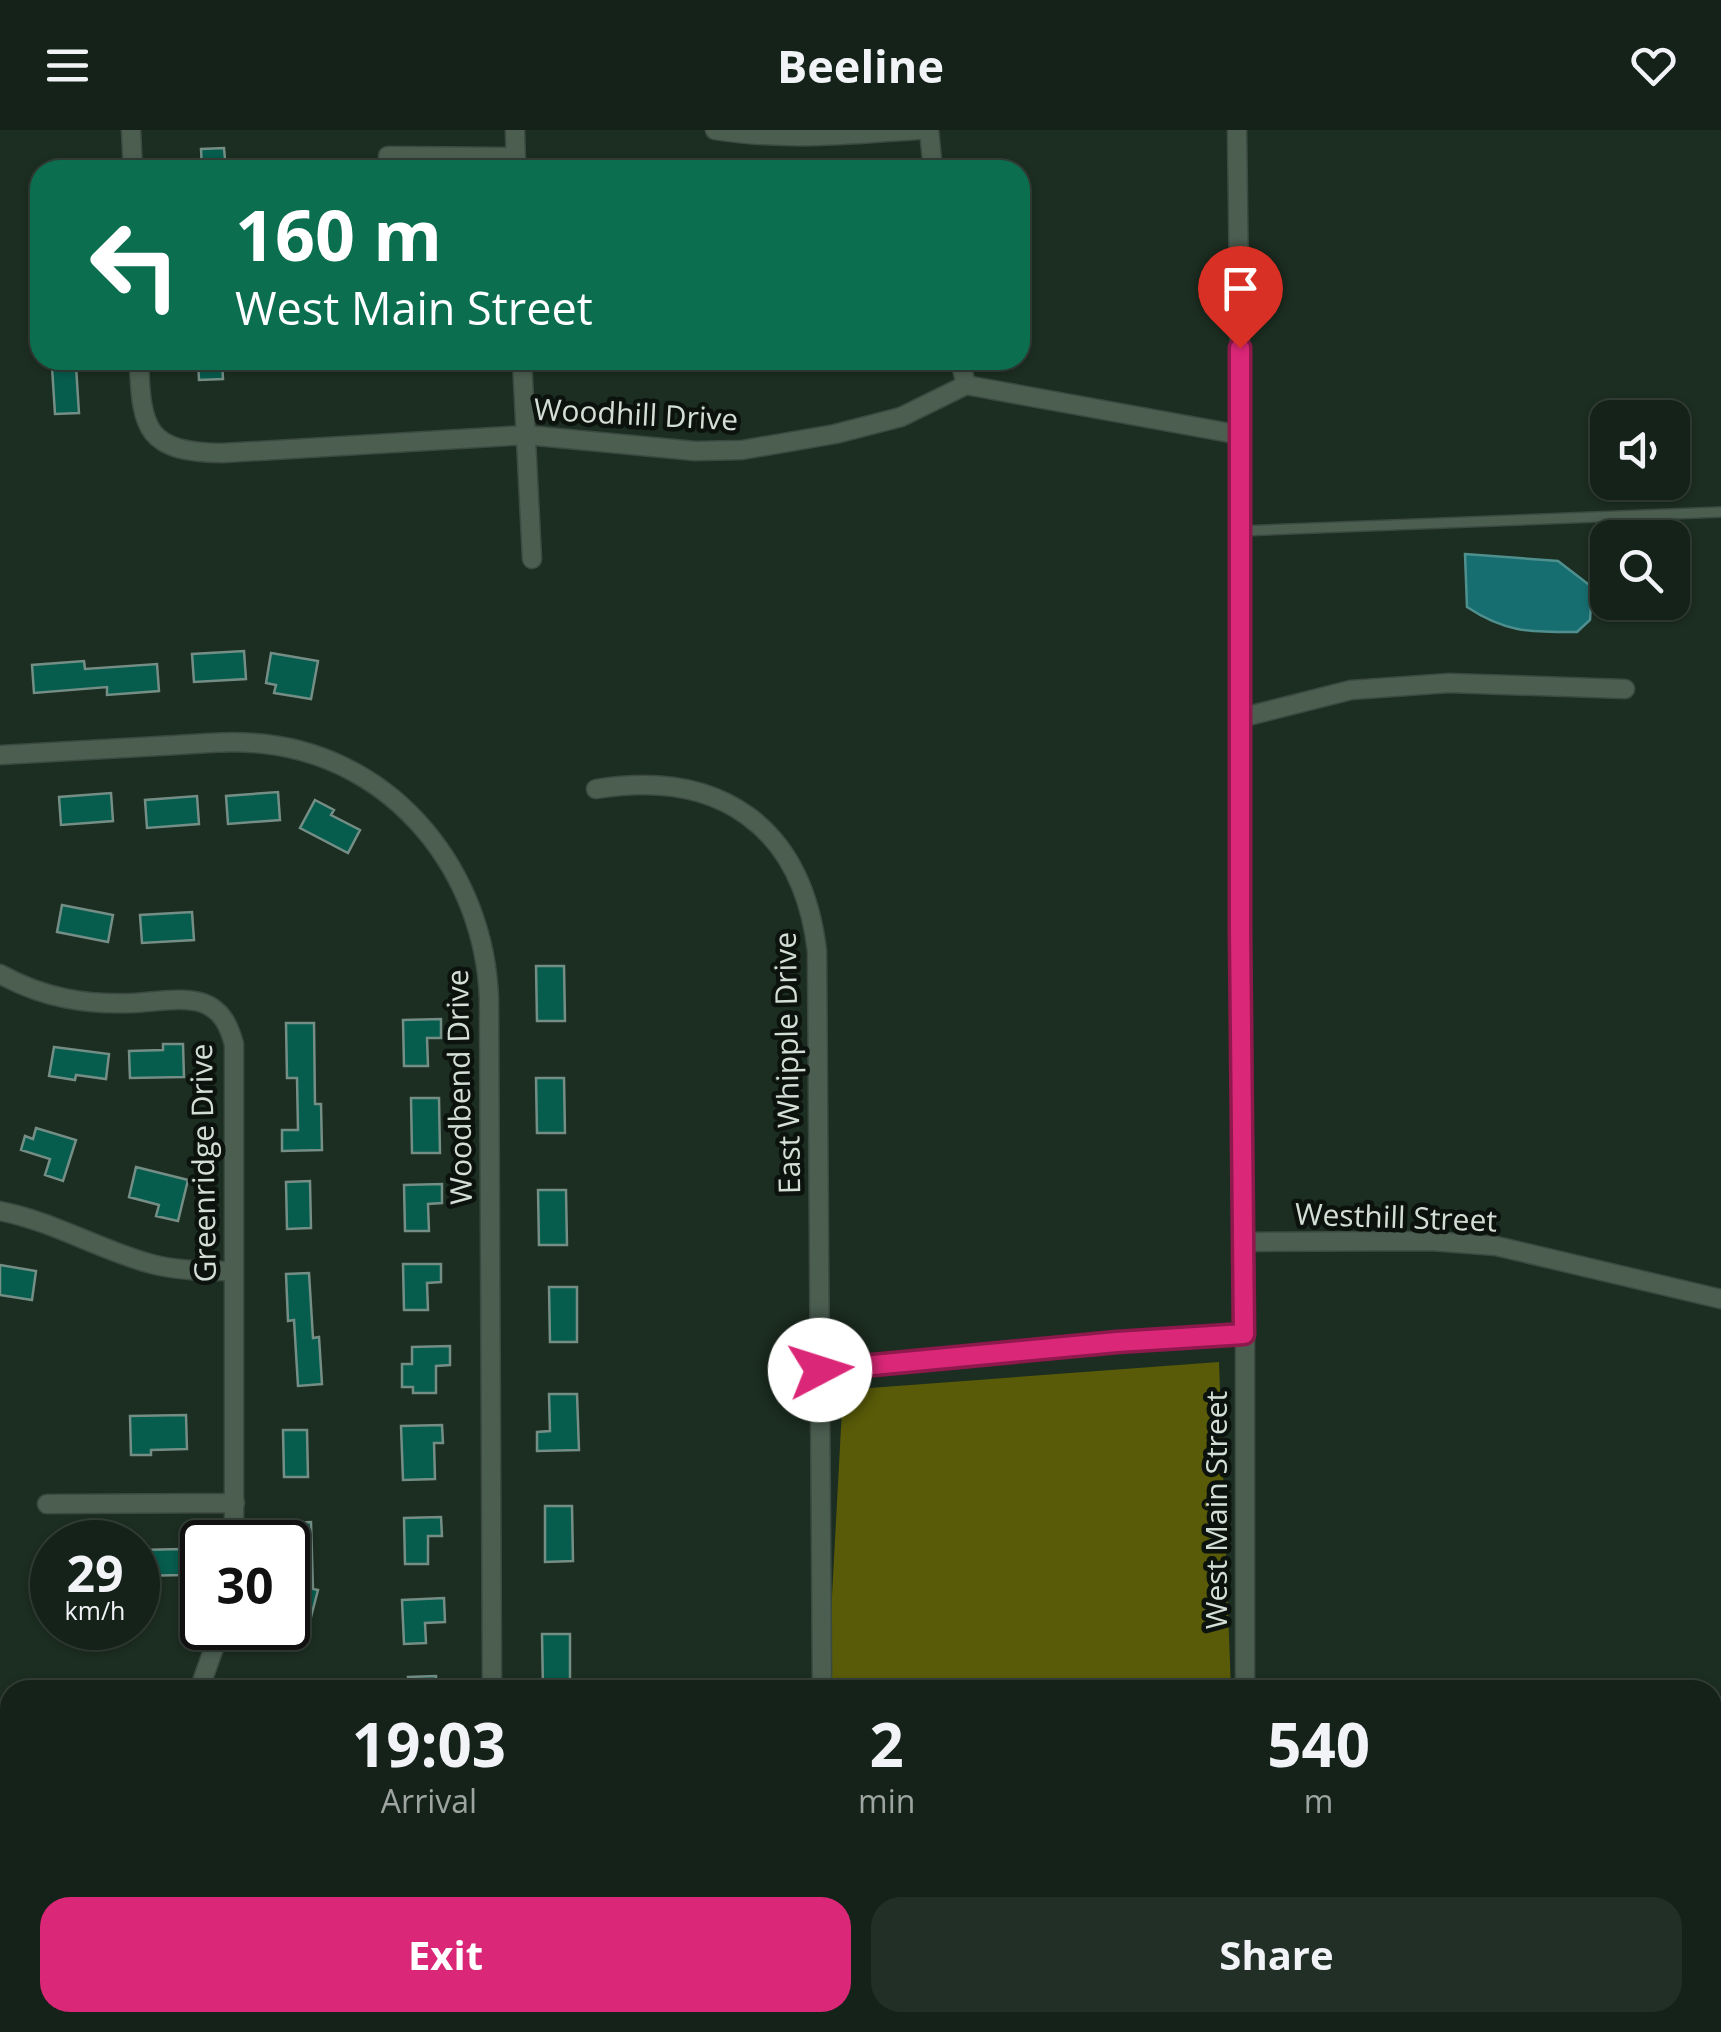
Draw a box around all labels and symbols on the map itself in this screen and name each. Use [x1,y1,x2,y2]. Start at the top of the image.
pin [1198,246,1283,349]
street label: Woodhill Drive [533,388,739,439]
street label: East Whipple Drive [764,932,809,1194]
street label: Woodbend Drive [436,969,481,1205]
street label: Greenridge Drive [180,1043,225,1283]
street label: Westhill Street [1294,1192,1498,1241]
position arrow [768,1318,872,1422]
street label: West Main Street [1195,1391,1236,1629]
speed limit sign: 30 [180,1520,310,1650]

